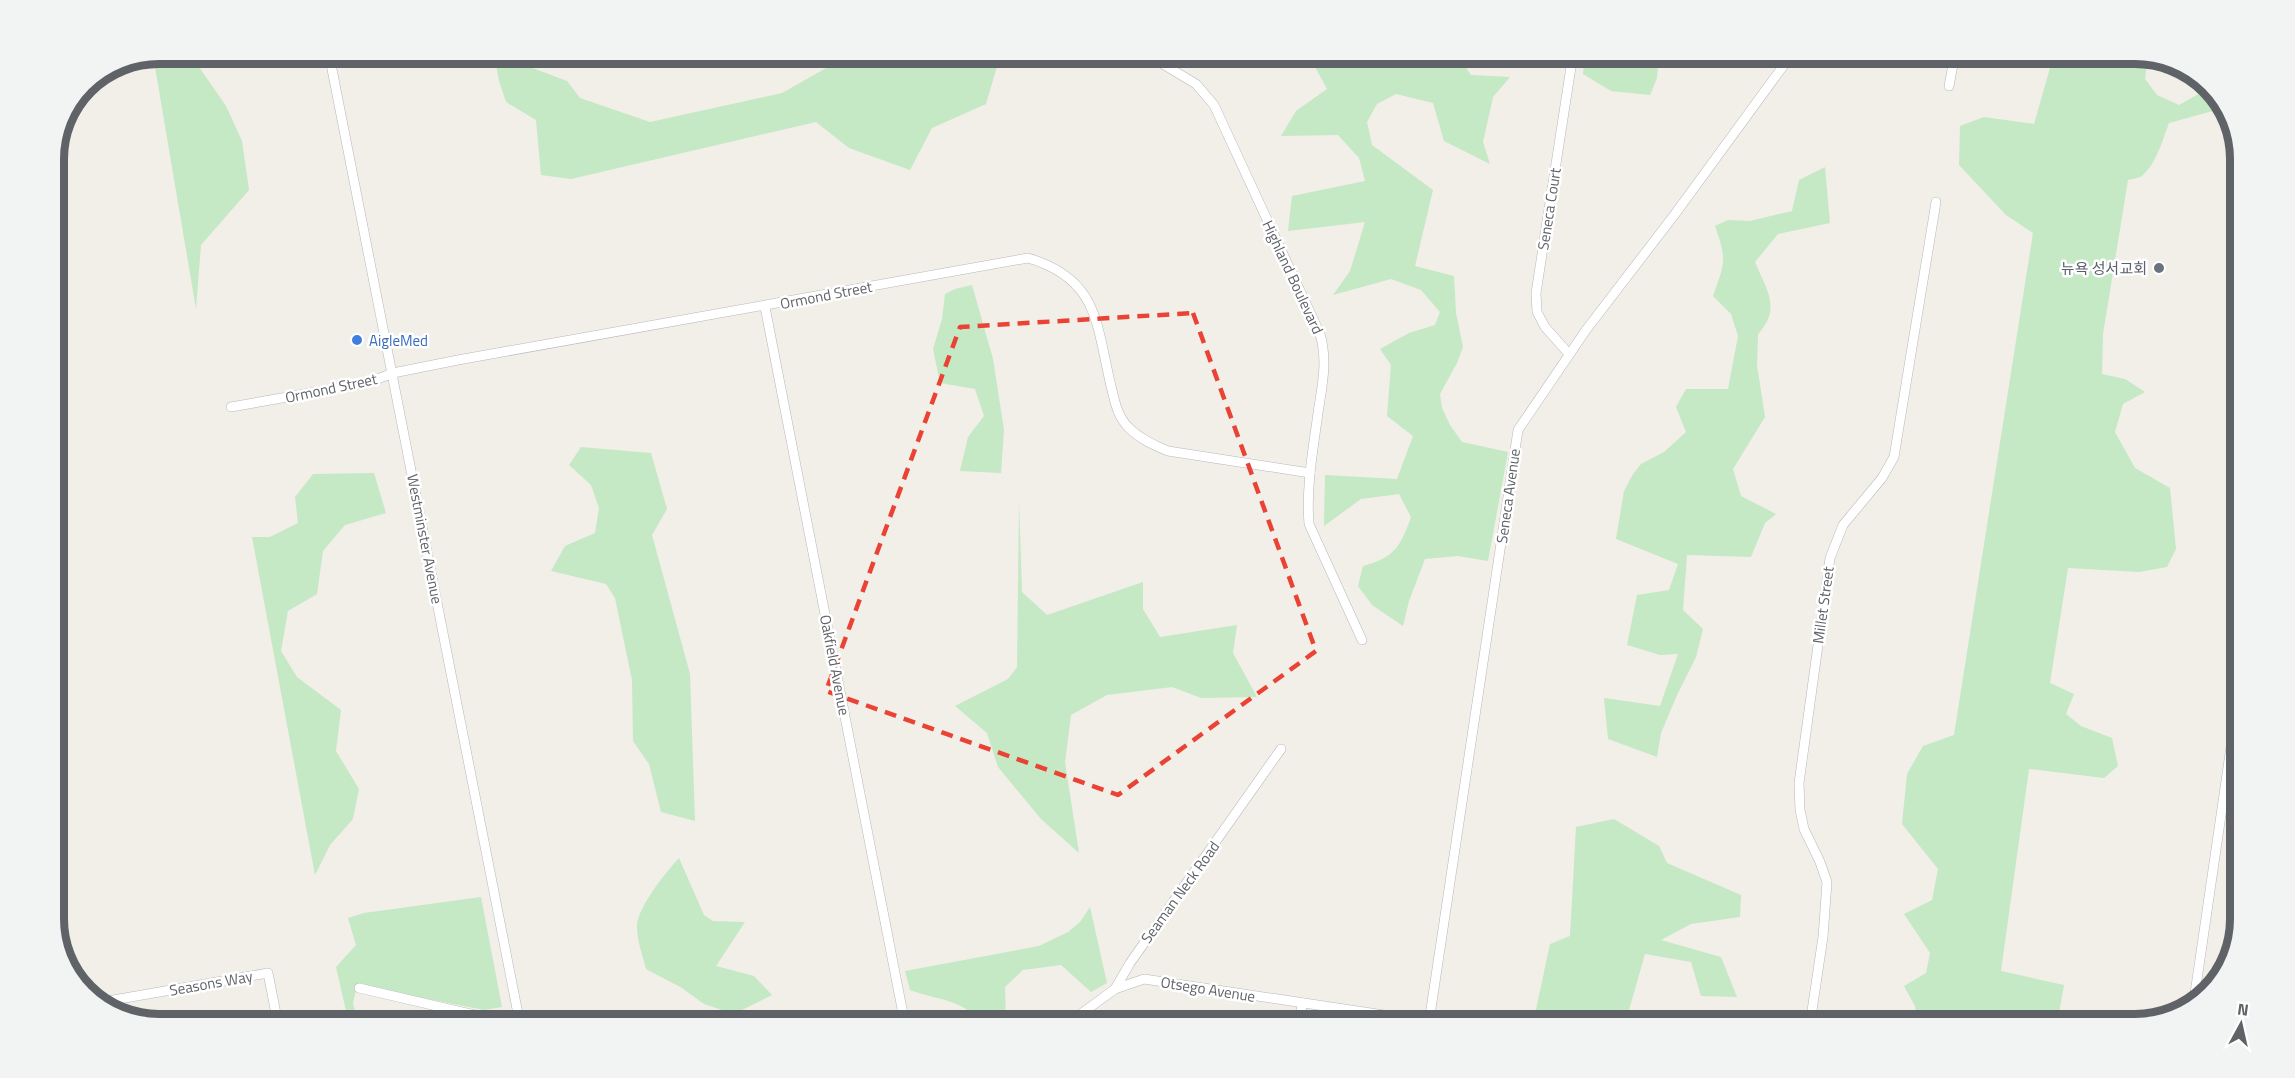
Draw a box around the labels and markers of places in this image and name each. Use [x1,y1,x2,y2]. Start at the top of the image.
place label: 뉴욕 성서교회 [2061,257,2147,280]
marker: 뉴욕 성서교회 [2152,261,2166,275]
place label: AigleMed [369,329,428,352]
marker: AigleMed [350,333,364,347]

